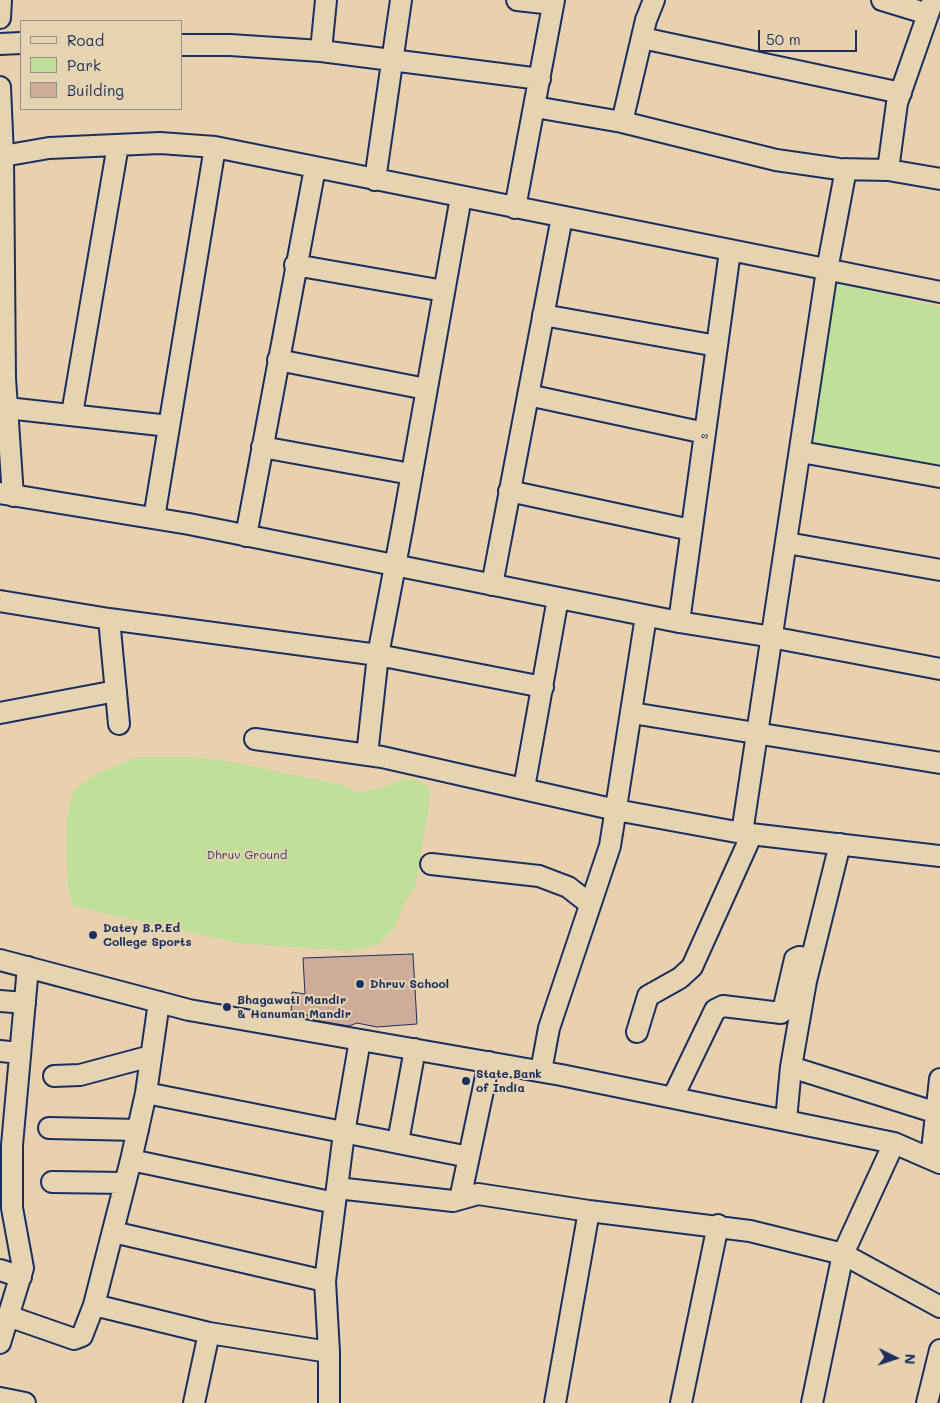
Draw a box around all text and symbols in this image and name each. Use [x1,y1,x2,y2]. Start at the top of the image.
legend [20,20,182,110]
scale bar [760,20,859,52]
text: 50 m [766,29,801,49]
text: Road [67,30,104,50]
text: Park [67,55,101,75]
text: Building [67,80,124,100]
street label: s [696,432,712,440]
park label: Dhruv Ground [207,848,287,862]
place label: Datey B.P.Ed College Sports [103,921,191,949]
marker: Datey B.P.Ed College Sports [87,929,99,941]
place label: Dhruv School [370,977,449,991]
marker: Dhruv School [354,978,366,990]
place label: Bhagawati Mandir & Hanuman Mandir [237,993,351,1021]
marker: Bhagawati Mandir & Hanuman Mandir [221,1001,233,1013]
place label: State Bank of India [476,1067,542,1095]
marker: State Bank of India [460,1075,472,1087]
north arrow [870,1333,920,1383]
text: N [901,1353,920,1365]

